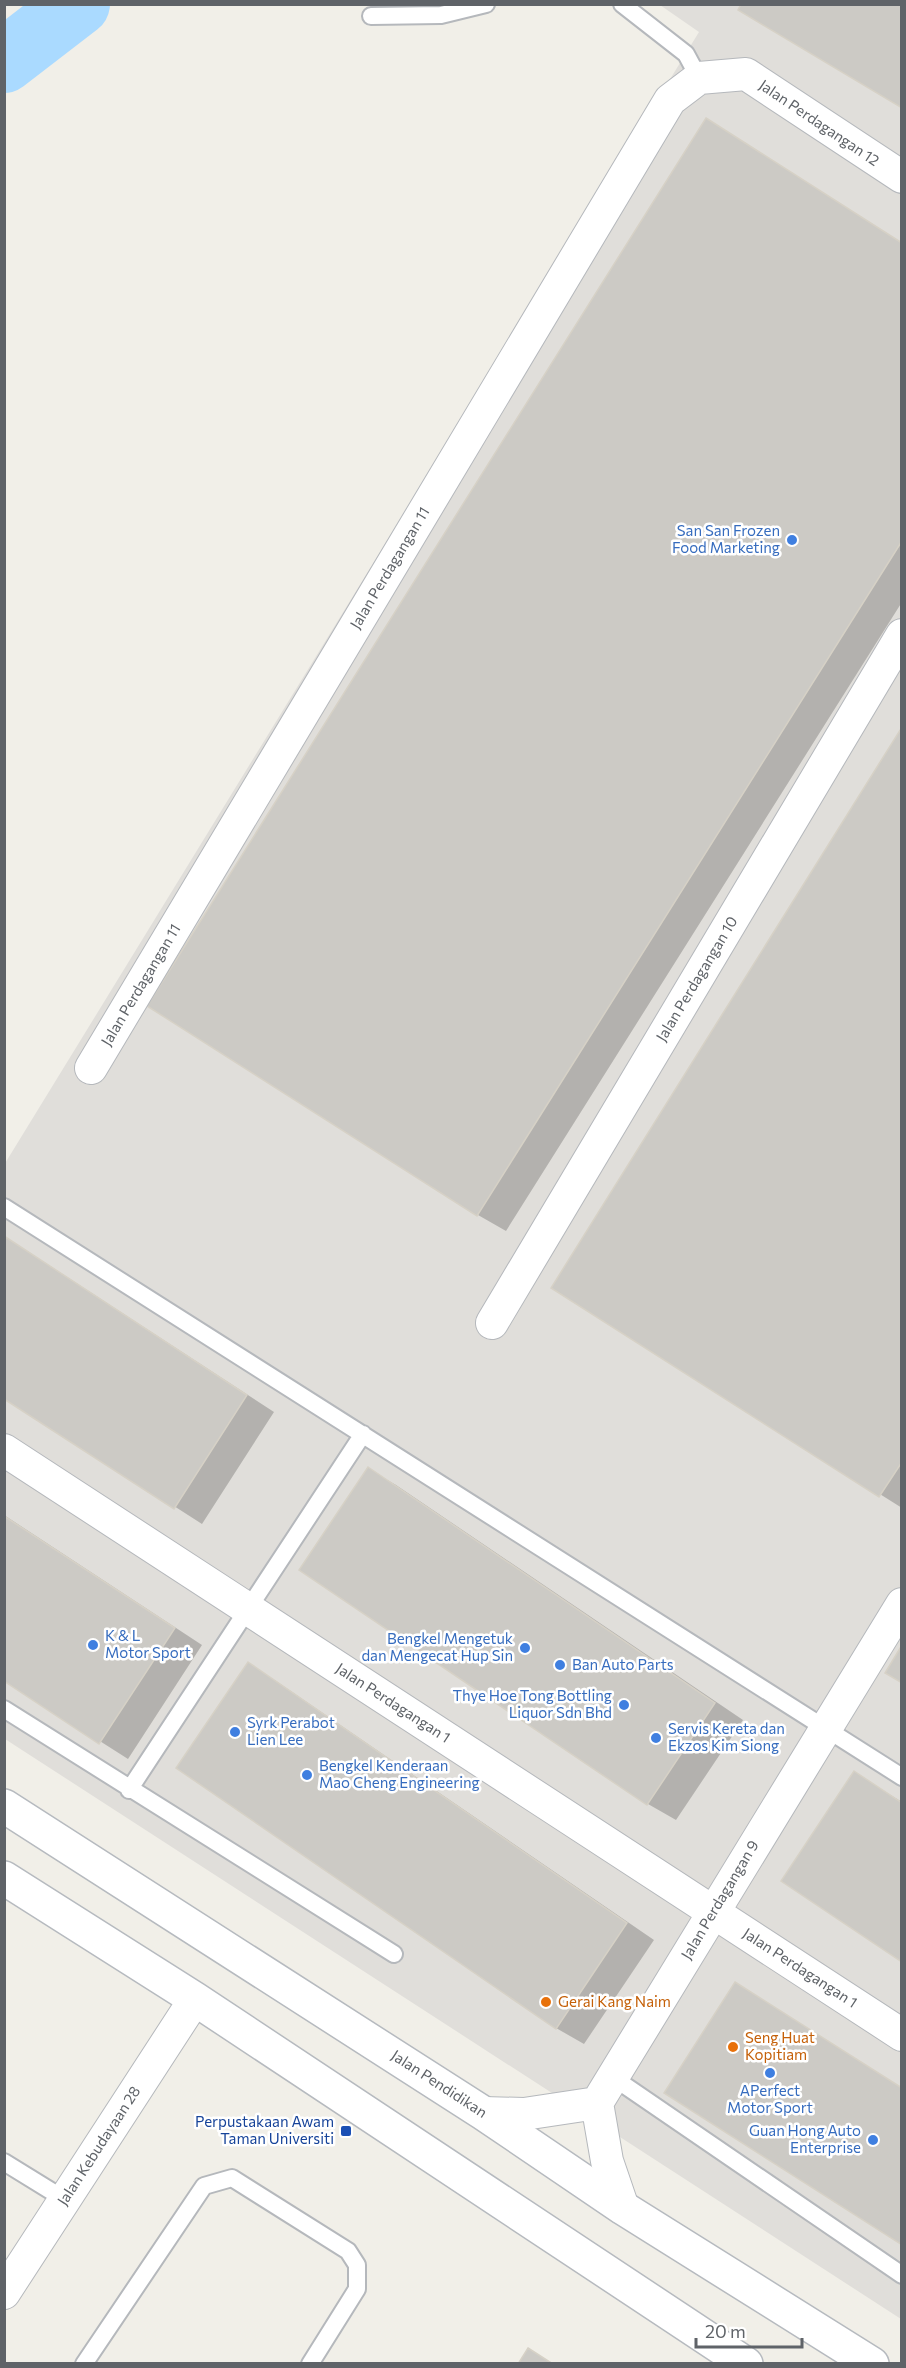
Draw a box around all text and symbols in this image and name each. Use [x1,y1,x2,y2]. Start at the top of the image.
street label: Jalan Perdagangan 12 [756,75,883,169]
street label: Jalan Perdagangan 11 [346,503,433,632]
place label: San San Frozen Food Marketing [672,521,780,556]
marker: San San Frozen Food Marketing [785,533,799,547]
street label: Jalan Perdagangan 10 [652,913,741,1044]
street label: Jalan Perdagangan 11 [97,920,184,1049]
place label: K & L Motor Sport [105,1626,191,1661]
place label: Bengkel Mengetuk dan Mengecat Hup Sin [361,1629,513,1664]
marker: K & L Motor Sport [86,1638,100,1652]
marker: Bengkel Mengetuk dan Mengecat Hup Sin [518,1641,532,1655]
place label: Ban Auto Parts [572,1655,674,1673]
street label: Jalan Perdagangan 1 [333,1658,454,1746]
marker: Ban Auto Parts [553,1658,567,1672]
place label: Thye Hoe Tong Bottling Liquor Sdn Bhd [452,1686,612,1721]
marker: Thye Hoe Tong Bottling Liquor Sdn Bhd [617,1698,631,1712]
place label: Syrk Perabot Lien Lee [247,1713,335,1748]
place label: Servis Kereta dan Ekzos Kim Siong [668,1719,785,1754]
marker: Syrk Perabot Lien Lee [228,1725,242,1739]
marker: Servis Kereta dan Ekzos Kim Siong [649,1731,663,1745]
place label: Bengkel Kenderaan Mao Cheng Engineering [319,1756,480,1791]
marker: Bengkel Kenderaan Mao Cheng Engineering [300,1768,314,1782]
street label: Jalan Perdagangan 9 [677,1837,762,1962]
street label: Jalan Perdagangan 1 [740,1923,861,2011]
place label: Gerai Kang Naim [558,1992,671,2010]
marker: Gerai Kang Naim [539,1995,553,2009]
place label: Seng Huat Kopitiam [745,2028,815,2063]
marker: Seng Huat Kopitiam [726,2040,740,2054]
street label: Jalan Pendidikan [388,2045,491,2121]
marker: APerfect Motor Sport [763,2066,777,2080]
place label: APerfect Motor Sport [727,2081,813,2116]
street label: Jalan Kebudayaan 28 [53,2082,143,2208]
place label: Perpustakaan Awam Taman Universiti [195,2112,334,2147]
place label: Guan Hong Auto Enterprise [749,2121,861,2156]
marker: Perpustakaan Awam Taman Universiti [339,2124,353,2138]
marker: Guan Hong Auto Enterprise [866,2133,880,2147]
scale bar [696,2311,802,2349]
text: 20 m [705,2320,746,2342]

